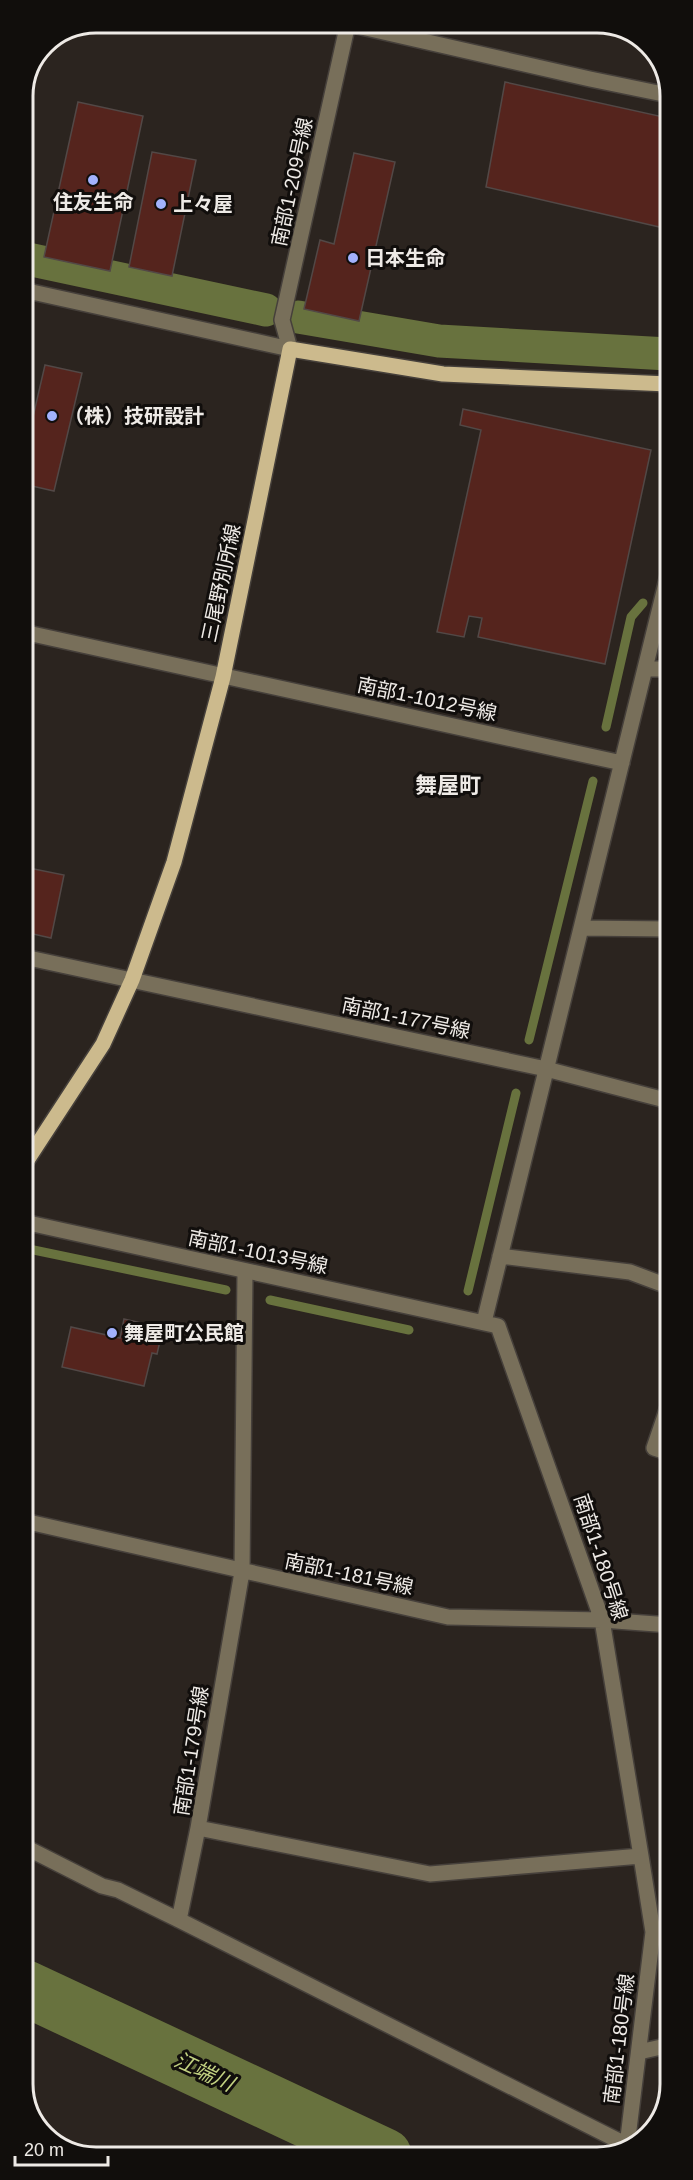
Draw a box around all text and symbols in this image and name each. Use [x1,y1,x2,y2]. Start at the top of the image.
street label: 南部1-209号線 [268,116,316,248]
marker: 住友生命 [86,173,100,187]
place label: 住友生命 [53,191,134,213]
place label: 上々屋 [173,193,233,215]
marker: 上々屋 [154,197,168,211]
place label: 日本生命 [365,247,446,269]
marker: 日本生命 [346,251,360,265]
place label: （株）技研設計 [64,405,204,427]
marker: （株）技研設計 [45,409,59,423]
street label: 三尾野別所線 [198,522,244,644]
street label: 南部1-1012号線 [355,673,499,725]
district label: 舞屋町 [415,773,481,798]
street label: 南部1-177号線 [340,994,472,1042]
street label: 南部1-1013号線 [186,1226,330,1278]
place label: 舞屋町公民館 [124,1322,244,1344]
marker: 舞屋町公民館 [105,1326,119,1340]
street label: 南部1-180号線 [570,1491,632,1623]
street label: 南部1-181号線 [283,1550,415,1598]
street label: 南部1-179号線 [170,1685,212,1817]
street label: 南部1-180号線 [600,1973,638,2105]
water label: 江端川 [171,2048,239,2096]
scale bar [15,2129,108,2167]
text: 20 m [24,2140,64,2160]

